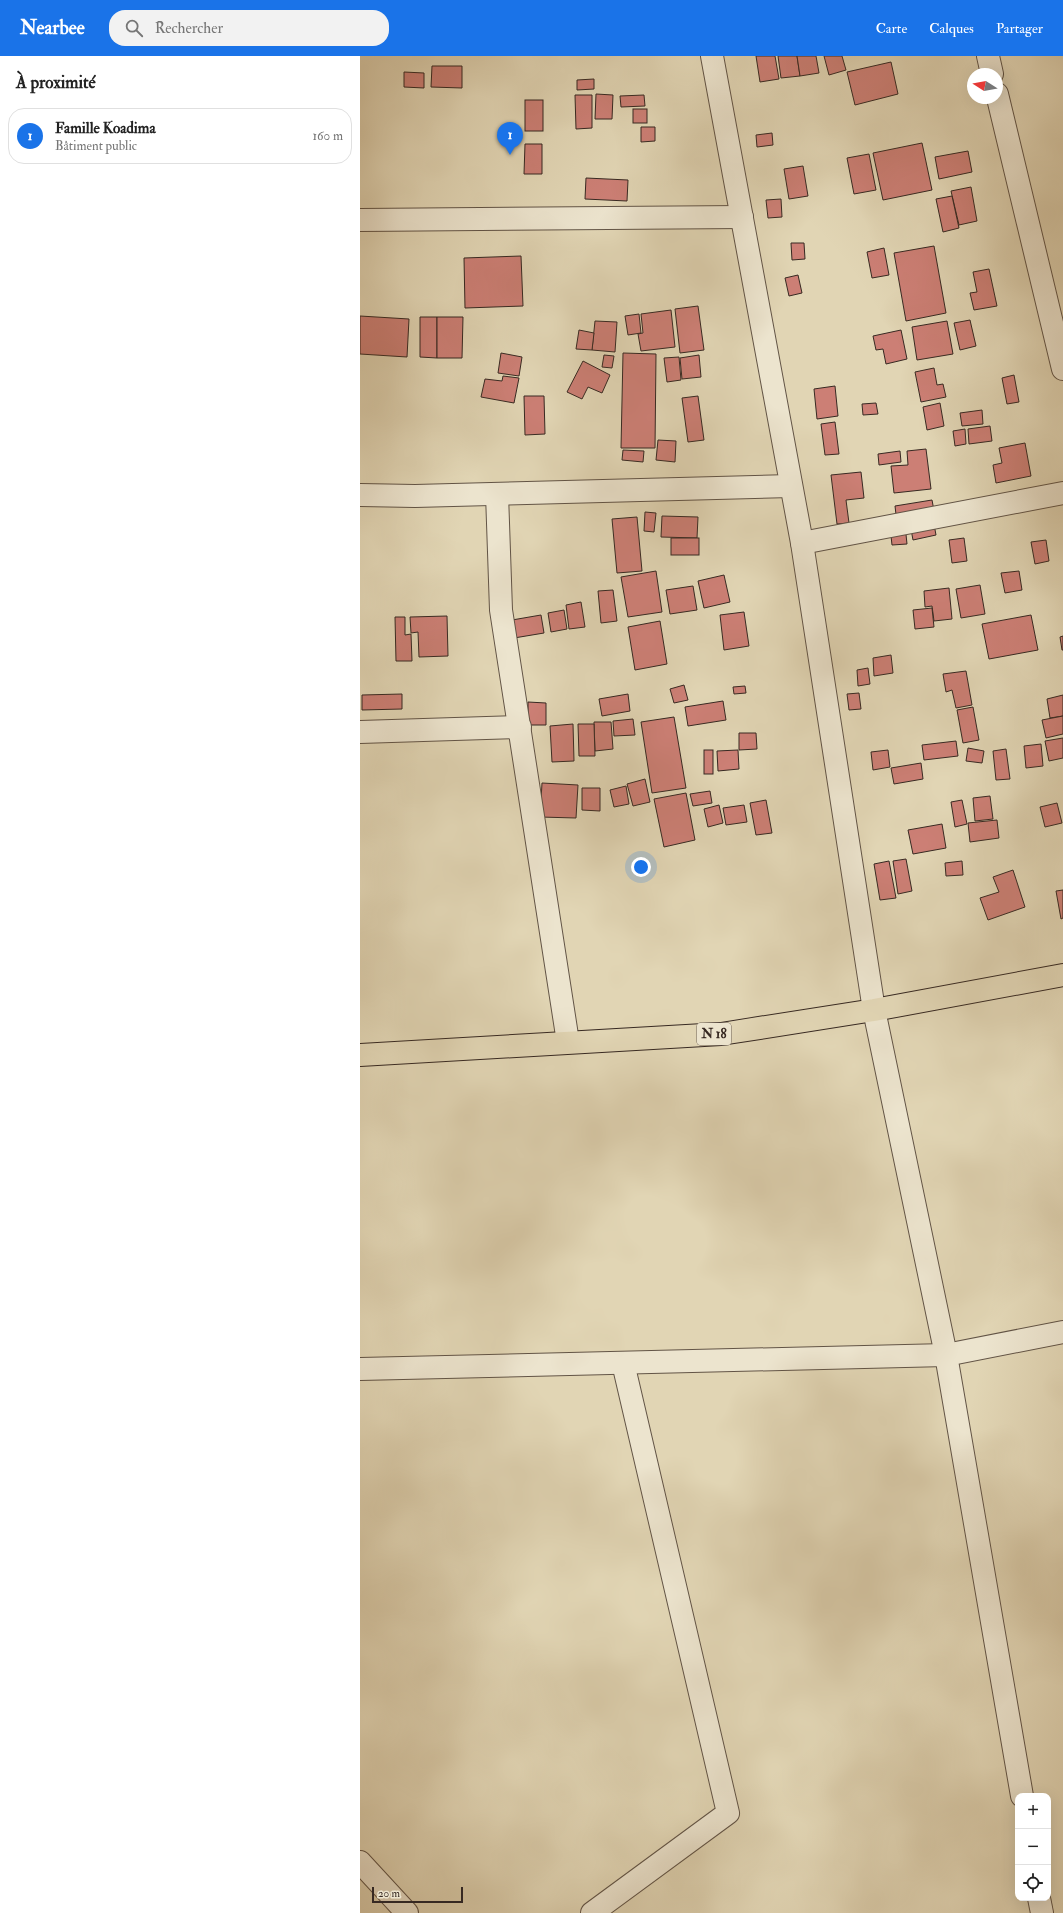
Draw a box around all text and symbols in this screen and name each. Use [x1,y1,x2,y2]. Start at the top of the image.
search box [109,10,389,46]
text: Nearbee [20,16,85,40]
icon: search [123,17,145,39]
text: Rechercher [155,19,223,38]
text: Carte [876,20,907,37]
text: Calques [929,20,974,37]
text: Partager [996,20,1043,37]
north arrow [967,68,1003,104]
text: À proximité [16,72,96,93]
text: Famille Koadima [55,119,156,138]
pin: 1 [497,122,523,155]
text: 1 [28,128,32,144]
text: 160 m [312,128,343,144]
text: Bâtiment public [55,138,137,154]
your location [631,857,651,877]
road number: N 18 [697,1023,731,1045]
map controls [1015,1793,1051,1901]
button: + [1015,1793,1051,1829]
button: − [1015,1829,1051,1865]
button: locate [1015,1865,1051,1901]
scale bar [372,1885,463,1904]
text: 20 m [378,1887,400,1900]

